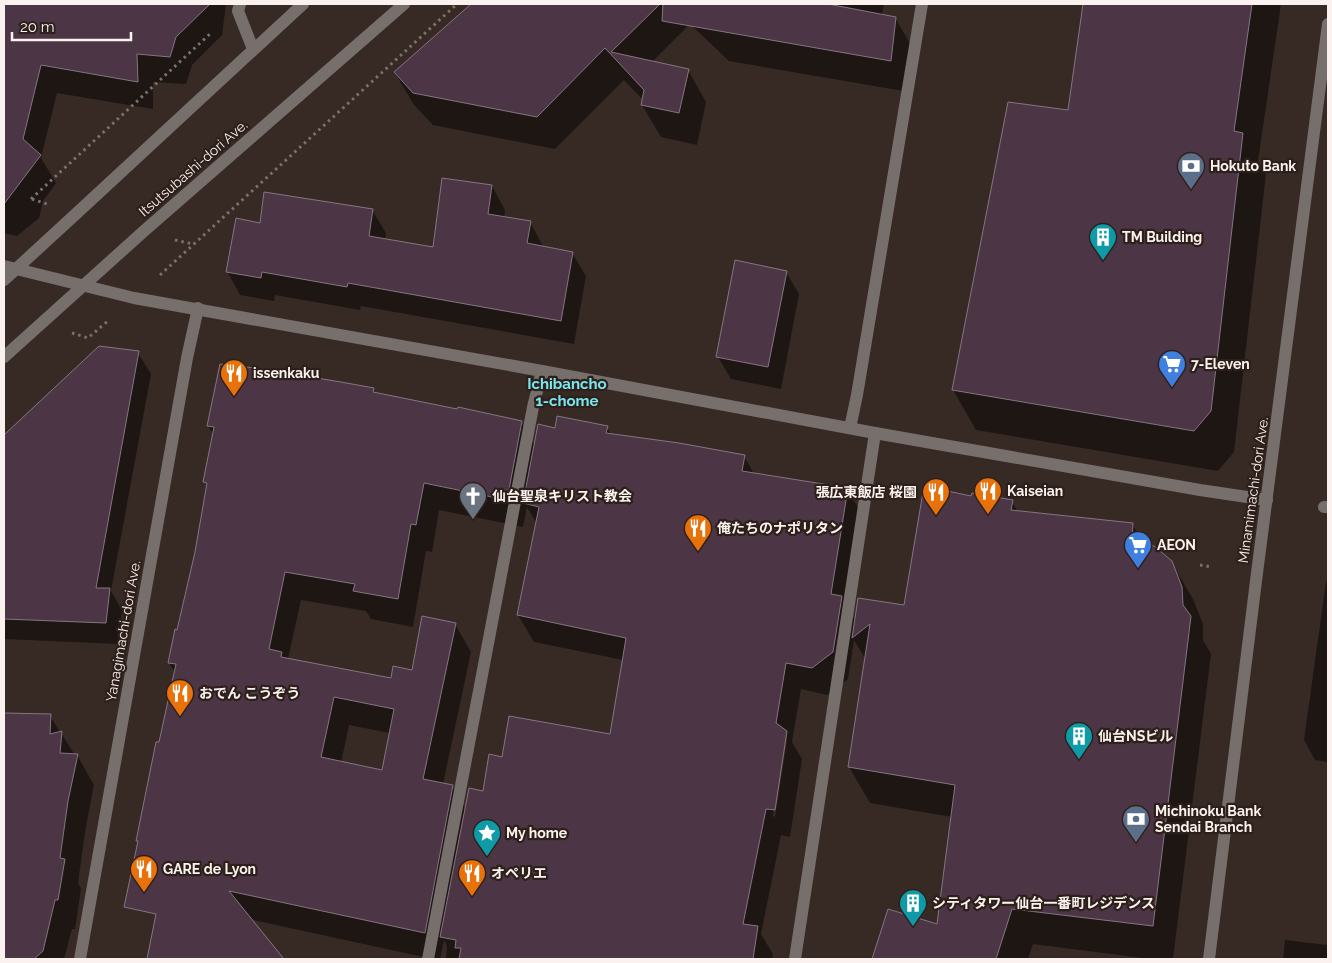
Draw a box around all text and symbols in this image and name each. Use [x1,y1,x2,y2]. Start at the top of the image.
scale bar [12,10,131,42]
text: 20 m [20,18,55,36]
street label: Itsutsubashi-dori Ave. [136,117,250,219]
bank icon: Hokuto Bank [1176,151,1206,190]
place label: Hokuto Bank [1210,158,1296,174]
building icon: TM Building [1088,222,1118,261]
place label: TM Building [1122,229,1202,245]
supermarket icon: 7-Eleven [1157,349,1187,388]
place label: 7-Eleven [1191,356,1250,372]
restaurant icon: issenkaku [219,358,249,397]
place label: issenkaku [253,365,320,381]
district label: Ichibancho 1-chome [527,375,607,410]
street label: Minamimachi-dori Ave. [1235,416,1271,564]
restaurant icon: Kaiseian [973,476,1003,515]
restaurant icon: 張広東飯店 桜園 [921,477,951,516]
church icon: 仙台聖泉キリスト教会 [458,481,488,520]
place label: Kaiseian [1007,483,1063,499]
place label: 張広東飯店 桜園 [816,484,917,500]
place label: 仙台聖泉キリスト教会 [492,488,632,504]
restaurant icon: 俺たちのナポリタン [683,513,713,552]
place label: 俺たちのナポリタン [717,520,843,536]
supermarket icon: AEON [1123,530,1153,569]
place label: AEON [1157,537,1196,553]
street label: Yanagimachi-dori Ave. [103,559,143,703]
restaurant icon: おでん こうぞう [165,678,195,717]
place label: おでん こうぞう [199,685,300,701]
building icon: 仙台NSビル [1064,721,1094,760]
place label: 仙台NSビル [1098,728,1173,744]
place label: Michinoku Bank Sendai Branch [1155,803,1261,835]
bank icon: Michinoku Bank Sendai Branch [1121,804,1151,843]
place icon: My home [472,818,502,857]
place label: My home [506,825,568,841]
restaurant icon: GARE de Lyon [129,854,159,893]
restaurant icon: オペリエ [457,858,487,897]
place label: GARE de Lyon [163,861,256,877]
place label: オペリエ [491,865,547,881]
building icon: シティタワー仙台一番町レジデンス [898,888,928,927]
place label: シティタワー仙台一番町レジデンス [932,895,1155,911]

